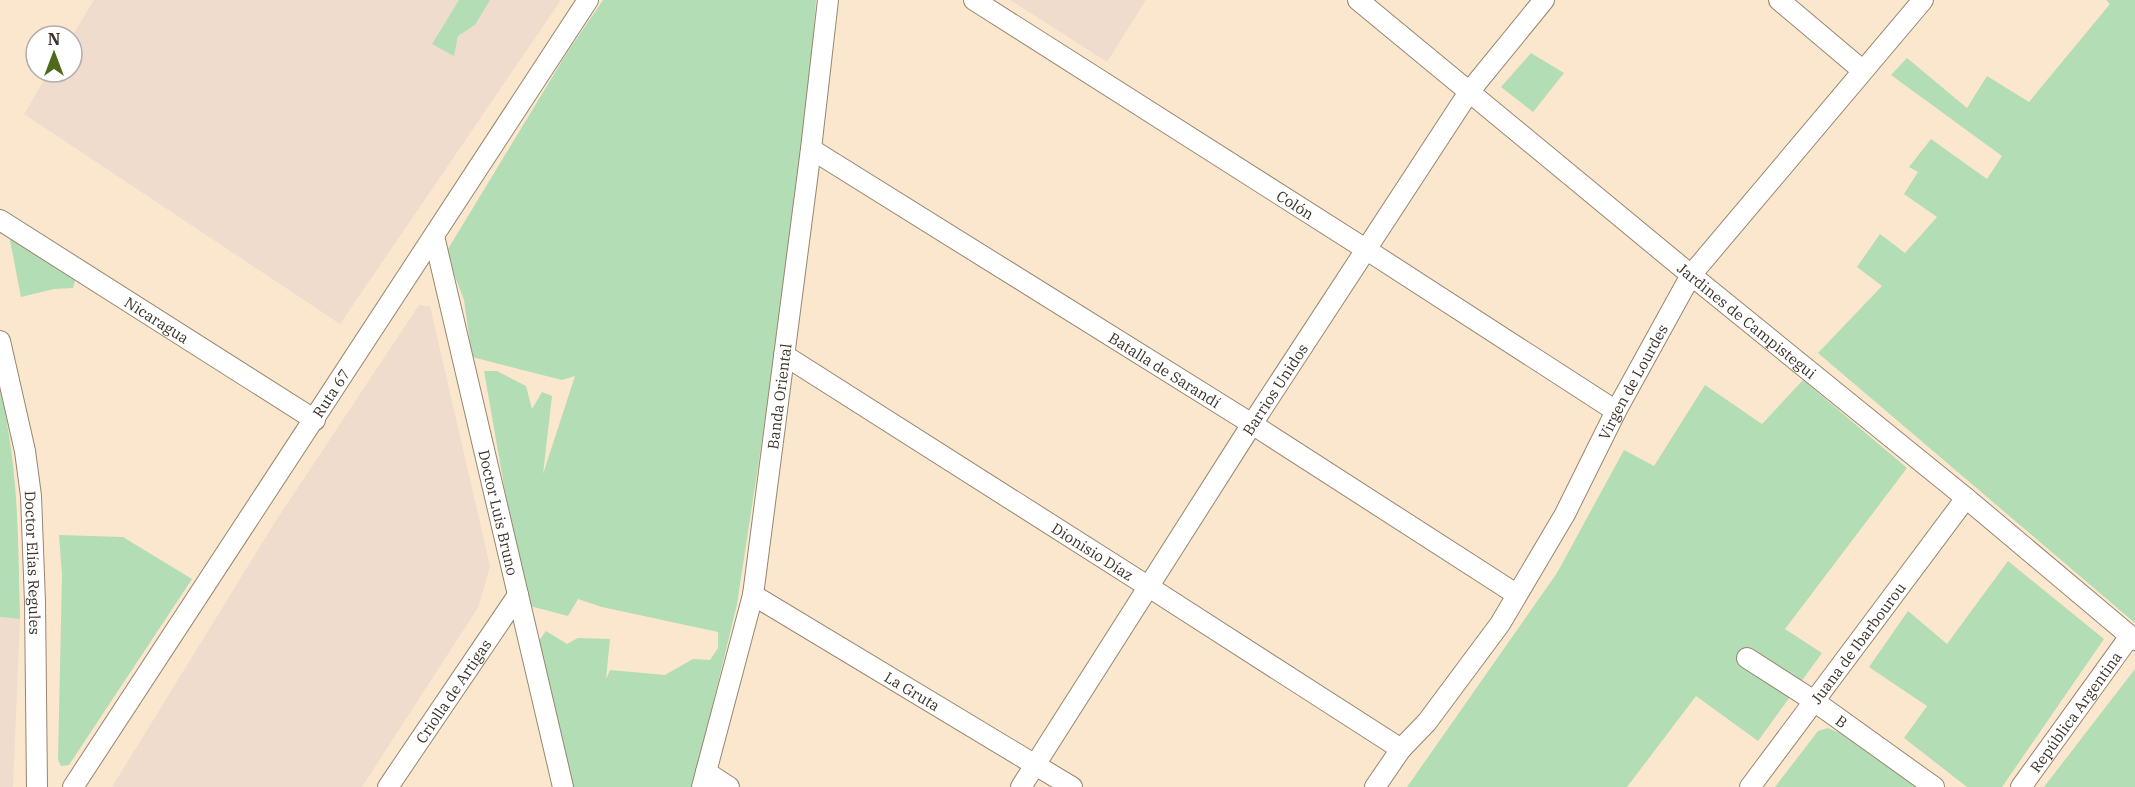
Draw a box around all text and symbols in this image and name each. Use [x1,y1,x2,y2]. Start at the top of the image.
north arrow [24,24,84,84]
text: N [48,29,60,49]
street label: Colón [1273,186,1318,224]
street label: Jardines de Campistegui [1674,258,1821,383]
street label: Nicaragua [121,292,193,347]
street label: Virgen de Lourdes [1594,321,1672,443]
street label: Batalla de Sarandí [1105,328,1225,412]
street label: Barrios Unidos [1238,340,1312,439]
street label: Banda Oriental [763,342,795,450]
street label: Ruta 67 [308,365,354,421]
street label: Doctor Luis Bruno [475,448,523,577]
street label: Doctor Elías Regules [21,490,45,635]
street label: Dionisio Díaz [1048,518,1137,584]
street label: Juana de Ibarbourou [1806,578,1909,707]
street label: Criolla de Artigas [411,635,495,747]
street label: República Argentina [2025,647,2125,776]
street label: La Gruta [881,667,943,715]
street label: B [1832,710,1852,732]

